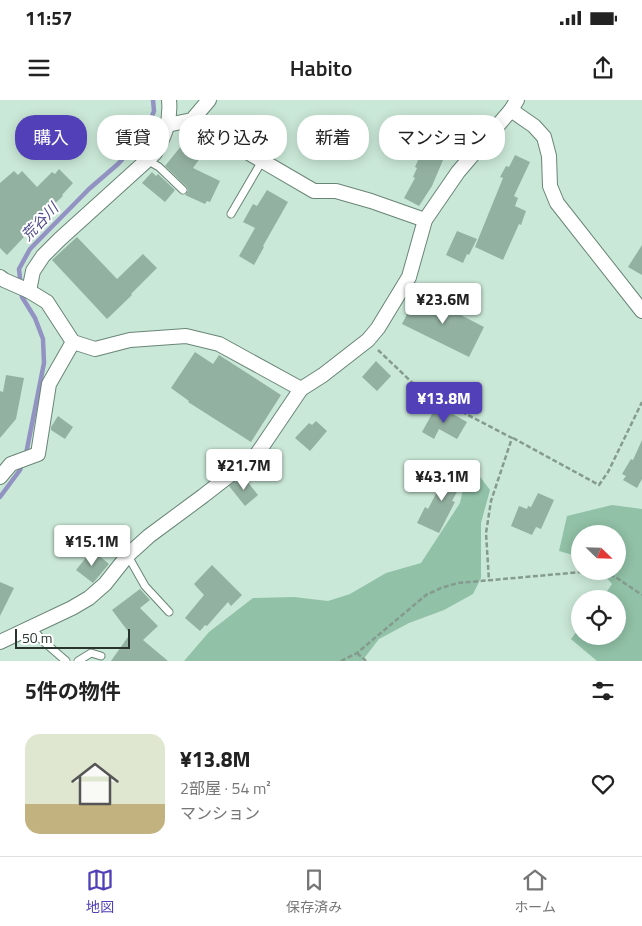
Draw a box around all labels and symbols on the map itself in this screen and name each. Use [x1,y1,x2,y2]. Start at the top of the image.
water label: 荒谷川 [16,196,65,246]
pin: ¥23.6M [402,282,484,325]
pin: ¥13.8M [403,382,485,424]
pin: ¥21.7M [203,448,285,491]
pin: ¥43.1M [401,460,483,502]
pin: ¥15.1M [51,524,133,567]
north arrow [571,525,626,580]
scale bar [15,626,130,649]

